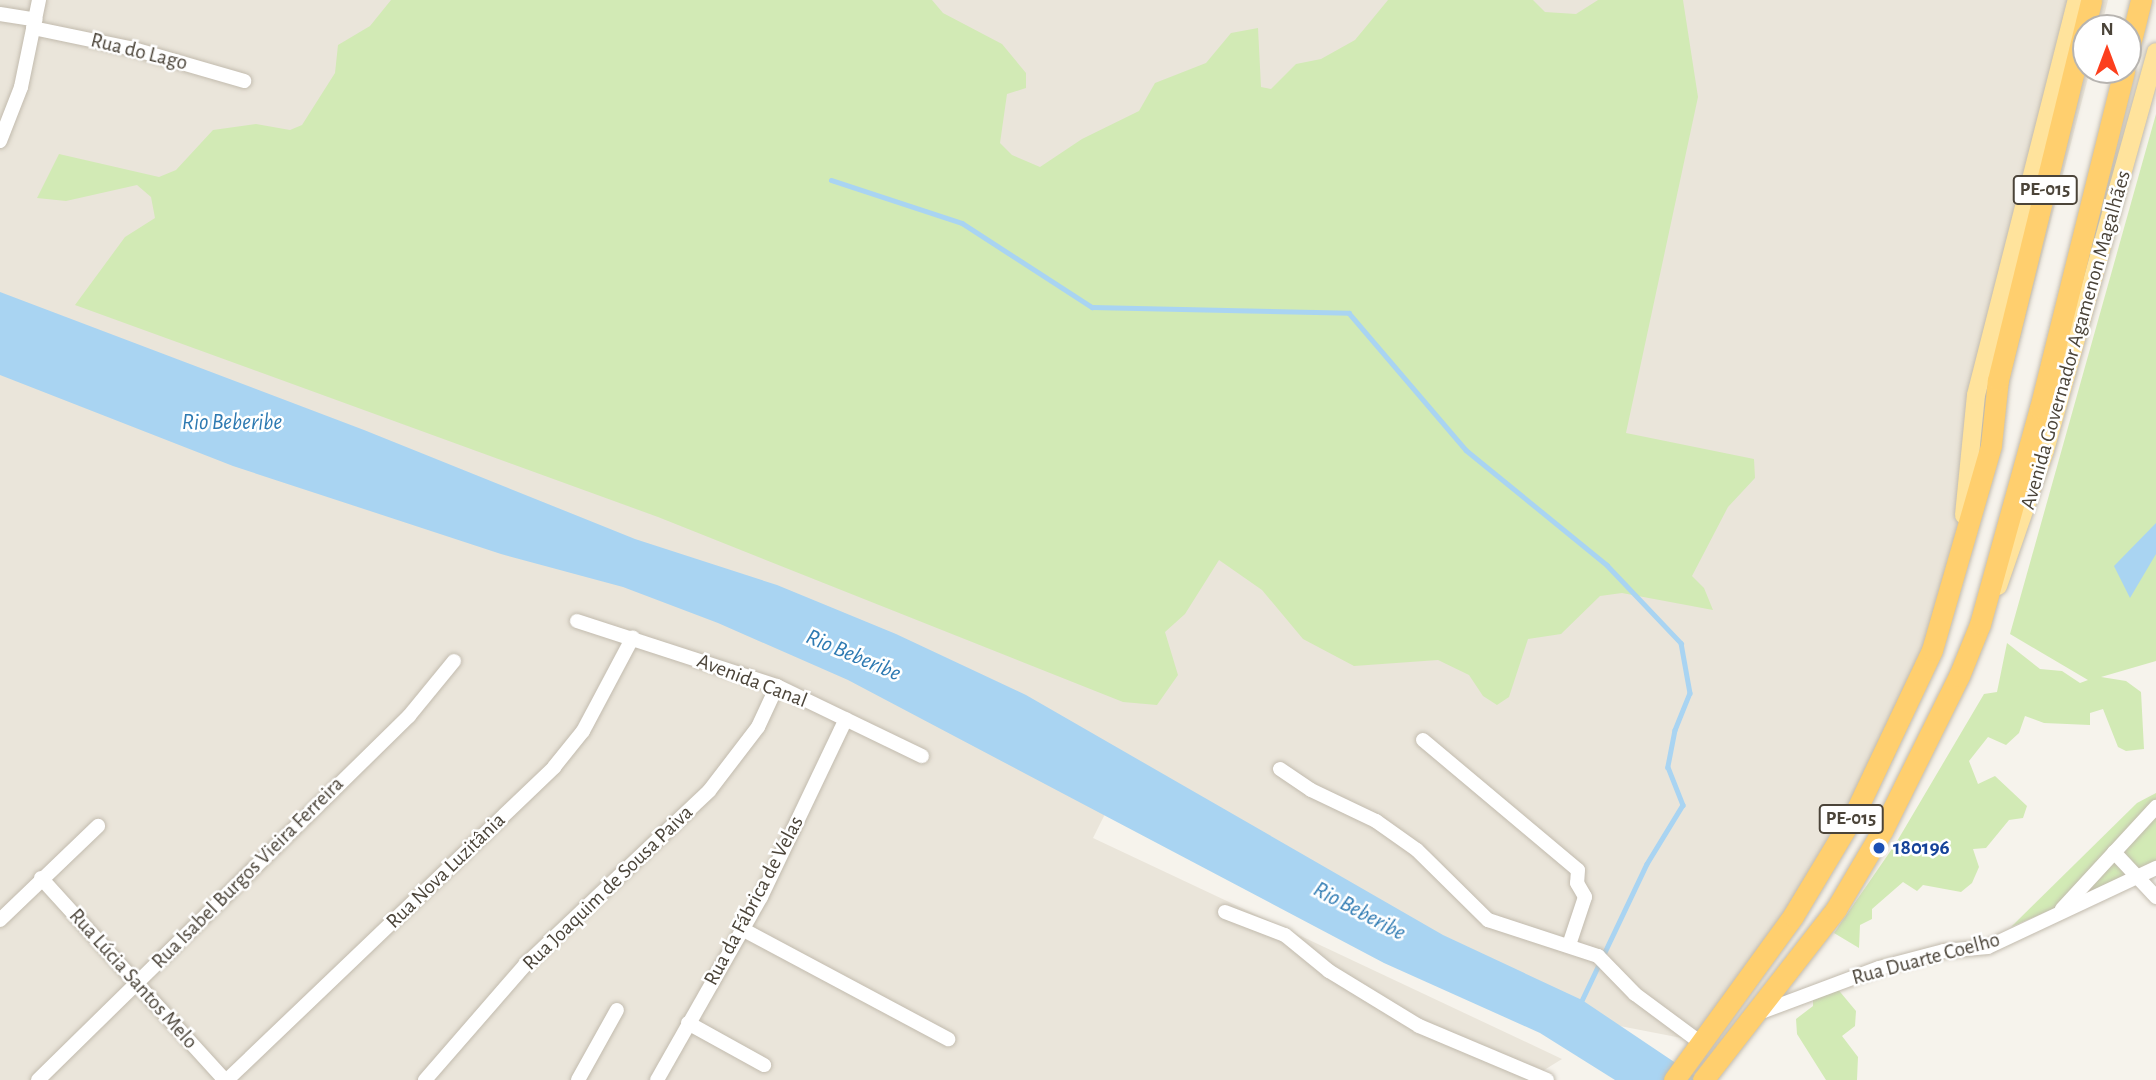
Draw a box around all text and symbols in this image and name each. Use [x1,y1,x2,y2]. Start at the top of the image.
north arrow [2072,14,2142,84]
text: N [2100,20,2114,39]
street label: Rua do Lago [88,28,190,76]
street label: Avenida Governador Agamenon Magalhães [2015,168,2137,512]
road number: PE-015 [2012,174,2078,206]
water label: Rio Beberibe [182,409,282,437]
water label: Rio Beberibe [801,624,905,688]
street label: Avenida Canal [693,648,811,714]
street label: Rua Isabel Burgos Vieira Ferreira [147,772,349,974]
street label: Rua Joaquim de Sousa Paiva [518,800,698,976]
road number: PE-015 [1818,804,1884,834]
street label: Rua Nova Luzitânia [381,808,511,934]
street label: Rua da Fábrica de Velas [699,812,809,990]
place label: 180196 [1893,835,1950,861]
marker: 180196 [1871,840,1887,856]
water label: Rio Beberibe [1308,876,1410,948]
street label: Rua Lúcia Santos Melo [63,904,203,1054]
street label: Rua Duarte Coelho [1849,927,2003,991]

